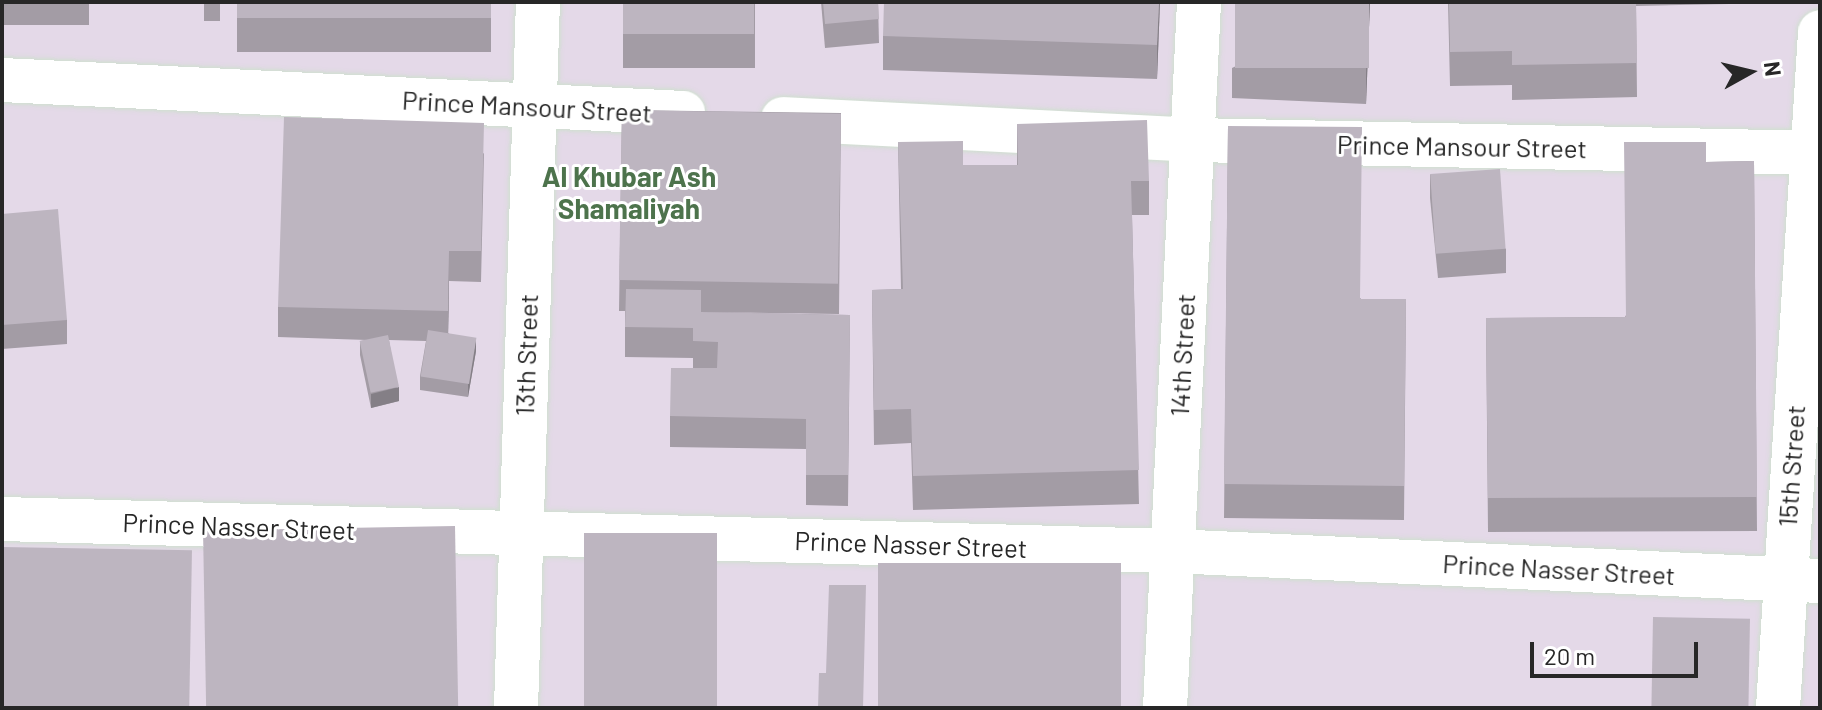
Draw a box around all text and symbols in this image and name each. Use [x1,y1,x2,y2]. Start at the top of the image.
north arrow [1710,32,1790,112]
text: N [1760,60,1788,78]
street label: Prince Mansour Street [401,84,653,128]
street label: Prince Mansour Street [1337,128,1587,164]
district label: Al Khubar Ash Shamaliyah [542,159,716,225]
street label: 13th Street [508,293,544,417]
street label: 14th Street [1163,293,1201,417]
street label: 15th Street [1771,404,1811,528]
street label: Prince Nasser Street [122,506,356,546]
street label: Prince Nasser Street [794,524,1028,564]
street label: Prince Nasser Street [1442,547,1676,591]
scale bar [1534,626,1702,676]
text: 20 m [1544,641,1595,670]

